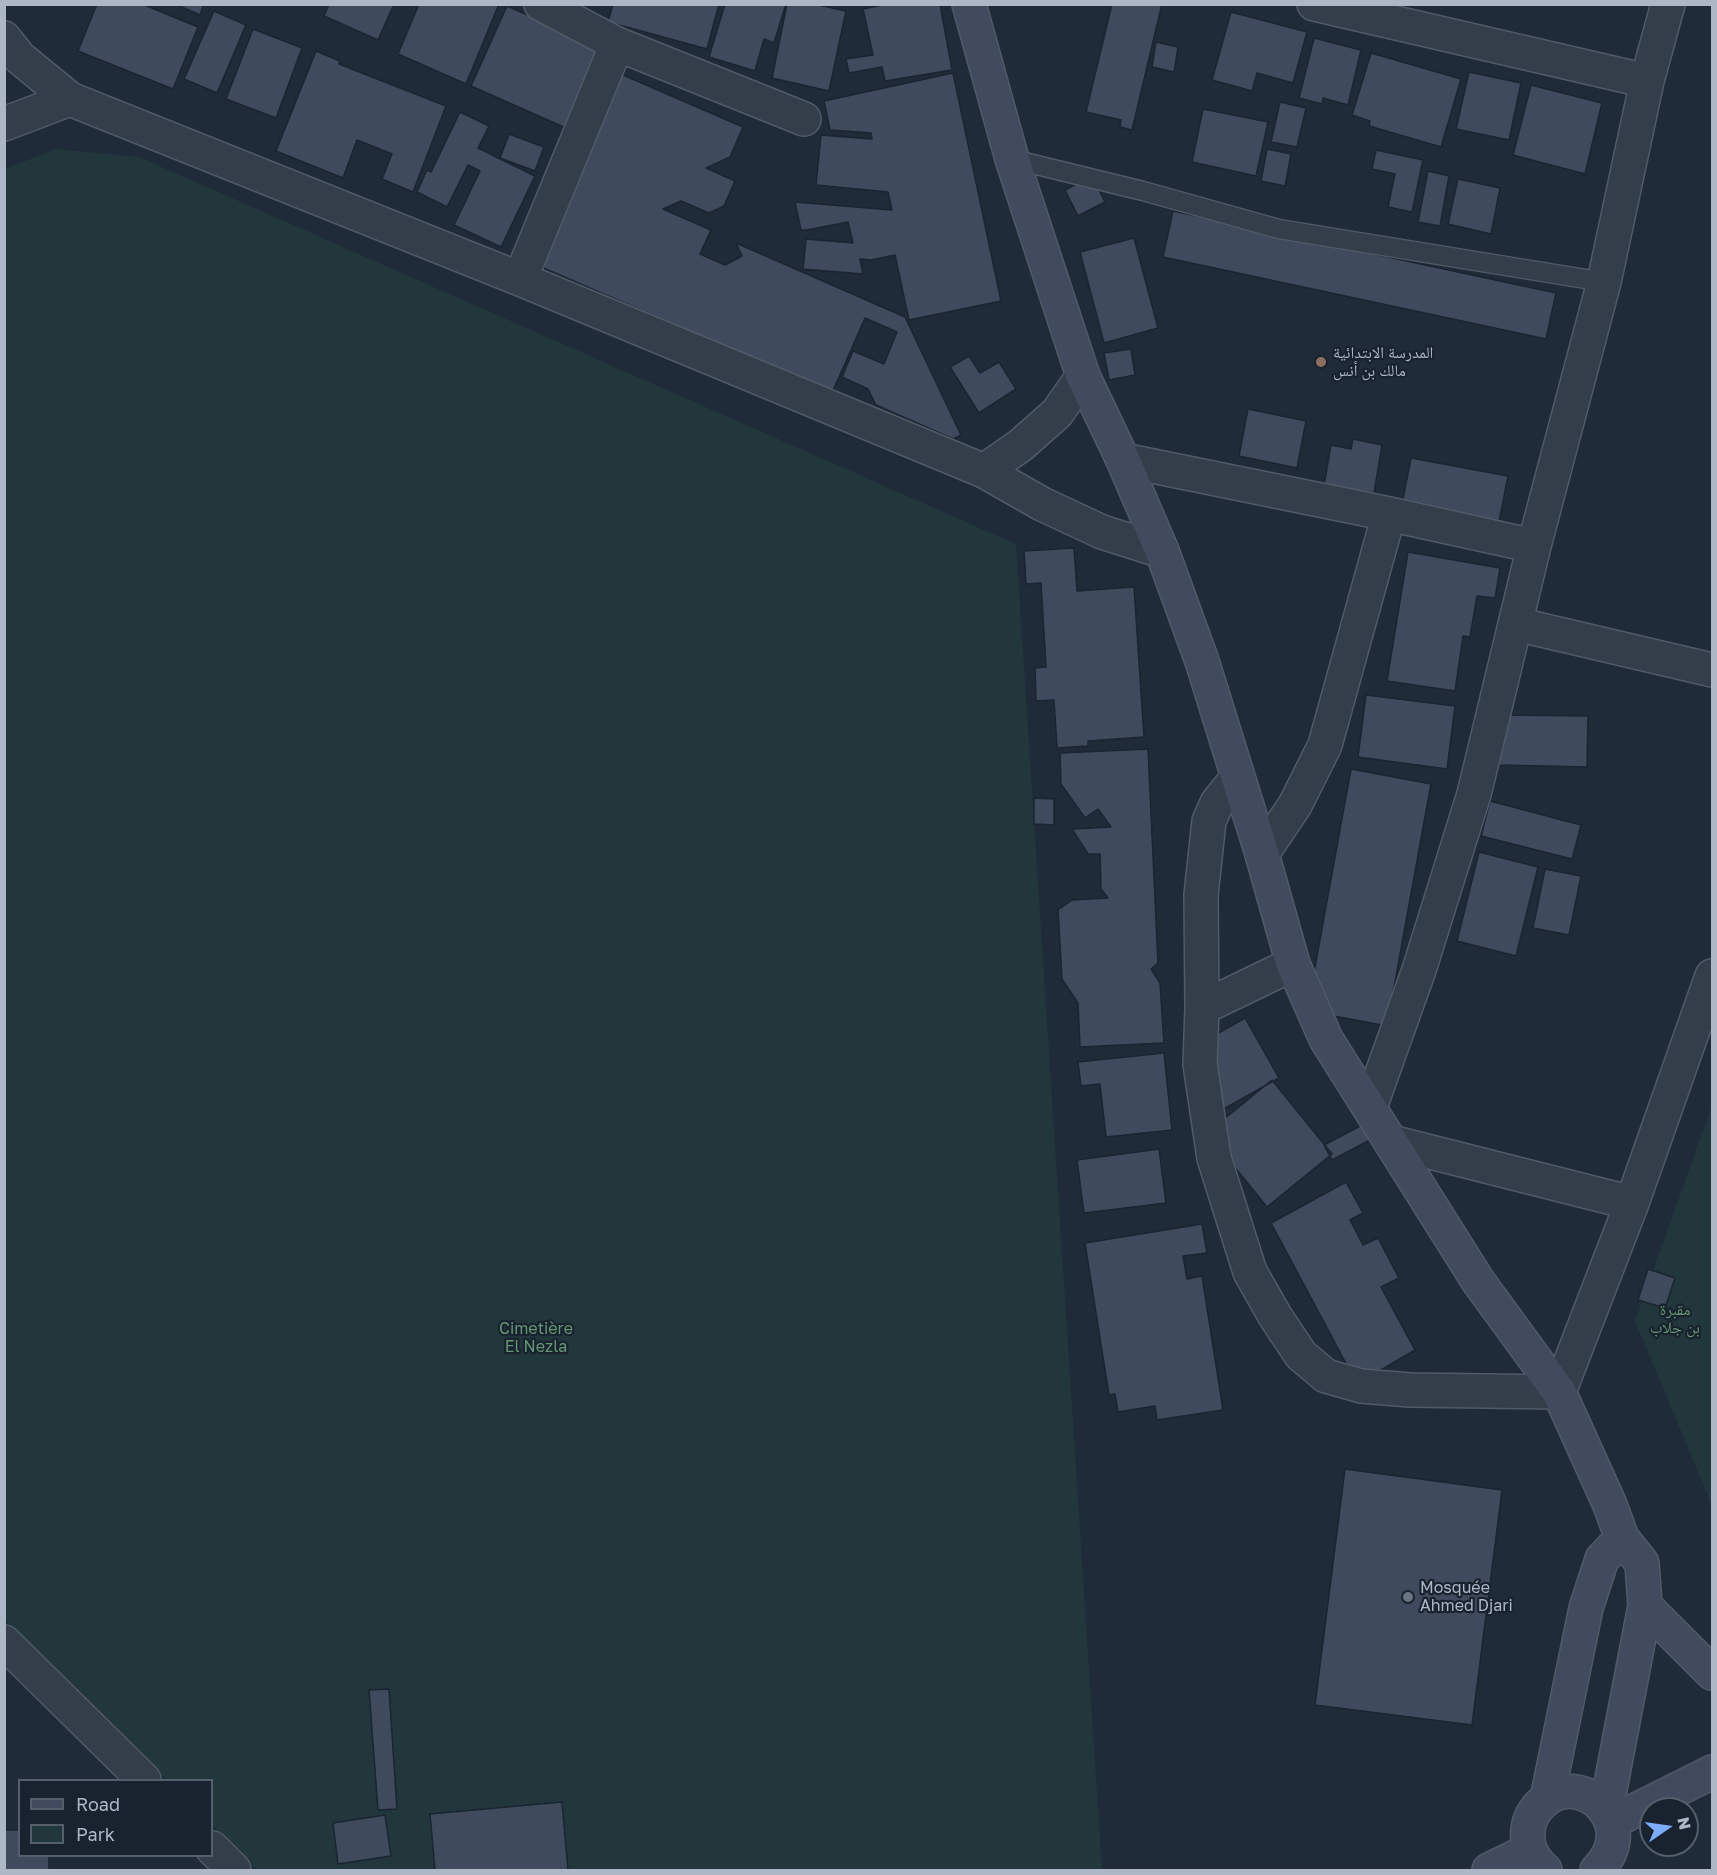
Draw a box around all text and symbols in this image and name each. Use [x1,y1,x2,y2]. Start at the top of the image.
place label: المدرسة الابتدائية مالك بن أنس [1333,343,1433,381]
marker: المدرسة الابتدائية مالك بن أنس [1314,355,1328,369]
park label: مقبرة بن جلاب [1650,1300,1700,1338]
park label: Cimetière El Nezla [499,1319,573,1357]
place label: Mosquée Ahmed Djari [1420,1578,1513,1616]
marker: Mosquée Ahmed Djari [1401,1590,1415,1604]
legend [18,1779,213,1857]
text: Road [76,1793,120,1815]
north arrow [1639,1797,1699,1857]
text: N [1673,1815,1696,1832]
text: Park [76,1823,115,1845]

